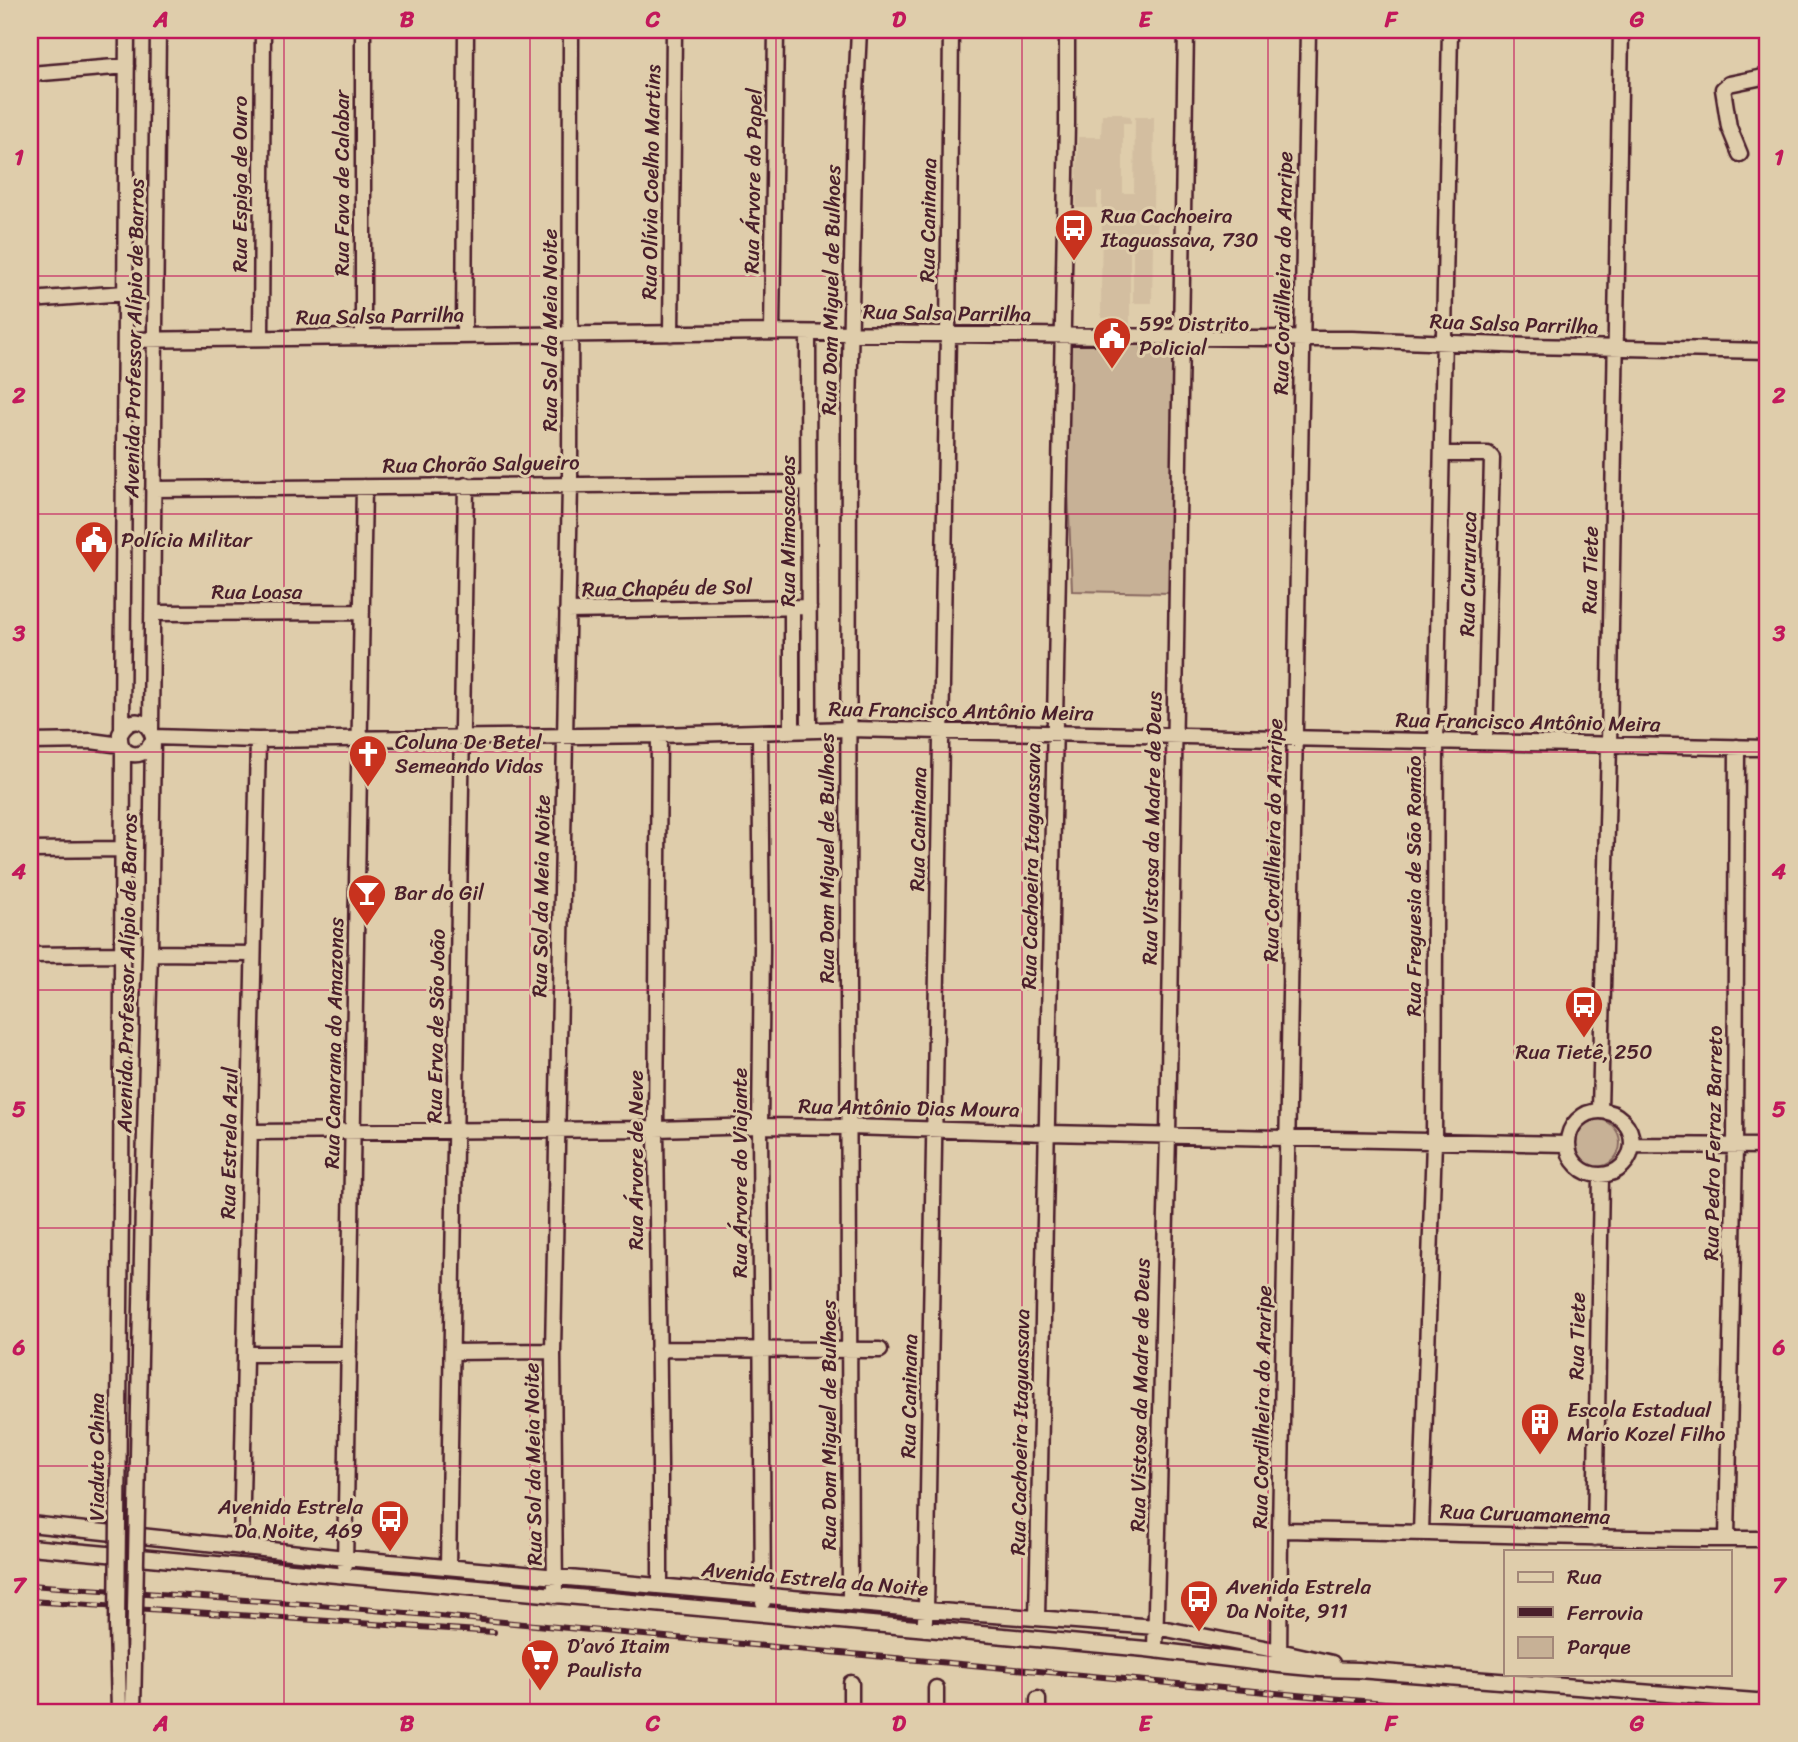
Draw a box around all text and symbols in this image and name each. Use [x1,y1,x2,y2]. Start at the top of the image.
text: A [152,0,169,40]
text: B [400,0,415,40]
text: C [645,0,661,40]
text: D [892,0,907,40]
text: E [1139,0,1154,40]
text: F [1384,0,1399,40]
text: G [1629,0,1645,40]
street label: Rua Olívia Coelho Martins [630,64,672,300]
street label: Rua Árvore do Papel [732,87,774,274]
street label: Rua Fava de Calabar [323,89,361,276]
street label: Rua Espiga de Ouro [221,96,259,272]
text: 1 [14,137,24,178]
text: 1 [1774,137,1784,178]
street label: Rua Cordilheira do Araripe [1262,151,1304,395]
street label: Rua Caninana [908,157,948,283]
street label: Rua Dom Miguel de Bulhoes [810,164,852,416]
street label: Avenida Professor Alípio de Barros [112,177,156,499]
place label: Rua Cachoeira Itaguassava, 730 [1100,197,1258,259]
bus stop icon: Rua Cachoeira Itaguassava, 730 [1053,207,1095,262]
street label: Rua Sol da Meia Noite [531,228,569,432]
street label: Rua Salsa Parrilha [862,293,1032,333]
street label: Rua Salsa Parrilha [295,296,465,336]
street label: Rua Salsa Parrilha [1429,302,1599,346]
place label: 59º Distrito Policial [1139,305,1249,367]
public building icon: 59º Distrito Policial [1091,315,1133,370]
text: 2 [11,375,26,416]
text: 2 [1771,375,1786,416]
street label: Rua Chorão Salgueiro [382,443,580,485]
street label: Rua Mimosaceas [769,455,807,607]
street label: Rua Cururuca [1448,511,1488,637]
public building icon: Polícia Militar [73,519,115,574]
place label: Polícia Militar [121,521,253,559]
street label: Rua Tiete [1570,526,1610,614]
street label: Rua Chapéu de Sol [582,568,753,608]
street label: Rua Loasa [212,573,303,611]
text: 3 [12,613,26,654]
text: 3 [1772,613,1786,654]
street label: Rua Francisco Antônio Meira [828,690,1094,732]
street label: Rua Vistosa da Madre de Deus [1131,690,1173,965]
street label: Rua Francisco Antônio Meira [1395,701,1661,743]
street label: Rua Cordilheira do Araripe [1252,718,1294,962]
place label: Coluna De Betel Semeando Vidas [395,723,544,785]
street label: Rua Dom Miguel de Bulhoes [808,732,846,983]
church icon: Coluna De Betel Semeando Vidas [347,733,389,788]
street label: Rua Cachoeira Itaguassava [1010,742,1052,990]
street label: Rua Freguesia de São Romão [1395,755,1433,1016]
street label: Rua Caninana [898,766,938,892]
street label: Rua Sol da Meia Noite [520,794,562,998]
street label: Avenida Professor Alípio de Barros [105,812,149,1134]
text: 4 [11,851,27,892]
text: 4 [1771,851,1787,892]
bar icon: Bar do Gil [346,872,388,927]
place label: Bar do Gil [394,874,485,912]
street label: Rua Canarana do Amazonas [313,917,355,1169]
street label: Rua Erva de São João [415,928,457,1124]
bus stop icon: Rua Tietê, 250 [1563,984,1605,1039]
street label: Rua Pedro Ferraz Barreto [1692,1025,1734,1261]
place label: Rua Tietê, 250 [1515,1033,1653,1071]
street label: Rua Estrela Azul [209,1066,249,1219]
street label: Rua Árvore do Viajante [721,1068,759,1278]
street label: Rua Árvore de Neve [617,1070,655,1250]
street label: Rua Antônio Dias Moura [798,1087,1020,1129]
text: 5 [12,1089,26,1130]
text: 5 [1772,1089,1786,1130]
street label: Rua Vistosa da Madre de Deus [1119,1257,1161,1532]
street label: Rua Cordilheira do Araripe [1241,1285,1283,1529]
street label: Rua Tiete [1557,1292,1597,1380]
street label: Rua Dom Miguel de Bulhoes [810,1299,848,1550]
street label: Rua Cachoeira Itaguassava [999,1308,1041,1556]
text: 6 [11,1327,26,1368]
text: 6 [1771,1327,1786,1368]
street label: Rua Caninana [889,1333,929,1459]
street label: Rua Sol da Meia Noite [512,1362,554,1566]
place label: Escola Estadual Mario Kozel Filho [1567,1391,1726,1453]
street label: Viaduto China [78,1392,116,1521]
building icon: Escola Estadual Mario Kozel Filho [1519,1401,1561,1456]
place label: Avenida Estrela Da Noite, 469 [217,1488,363,1550]
street label: Rua Curuamanema [1439,1492,1611,1536]
bus stop icon: Avenida Estrela Da Noite, 469 [369,1498,411,1553]
street label: Avenida Estrela da Noite [699,1550,930,1608]
legend [1504,1550,1731,1676]
text: Rua [1567,1558,1602,1596]
text: 7 [12,1565,27,1606]
text: 7 [1772,1565,1787,1606]
place label: Avenida Estrela Da Noite, 911 [1225,1568,1371,1630]
bus stop icon: Avenida Estrela Da Noite, 911 [1178,1578,1220,1633]
text: Ferrovia [1567,1594,1644,1632]
place label: D’avó Itaim Paulista [567,1627,670,1689]
text: Parque [1567,1628,1631,1666]
supermarket icon: D’avó Itaim Paulista [519,1637,561,1692]
text: A [152,1703,169,1742]
text: B [400,1703,415,1742]
text: C [645,1703,661,1742]
text: D [892,1703,907,1742]
text: E [1139,1703,1154,1742]
text: F [1384,1703,1399,1742]
text: G [1629,1703,1645,1742]

